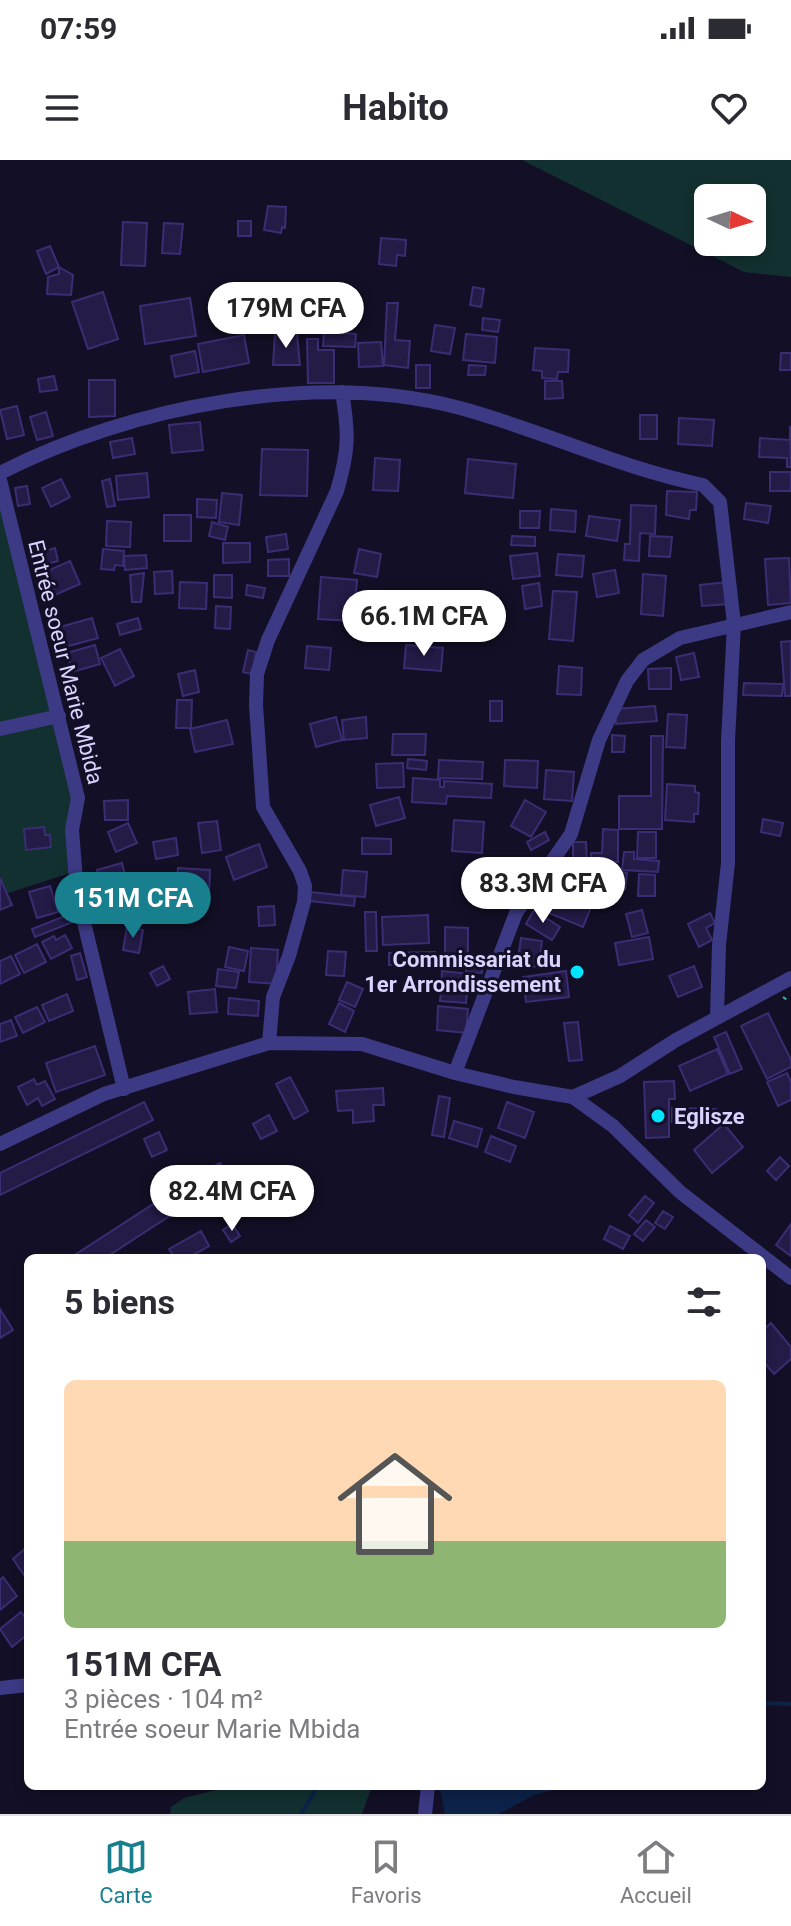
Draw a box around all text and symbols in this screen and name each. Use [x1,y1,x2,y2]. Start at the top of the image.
text: 07:59 [40,11,117,46]
icon: menu [40,86,84,130]
icon: heart [707,86,751,130]
text: Habito [342,87,449,129]
north arrow [694,184,766,256]
map controls [694,184,766,256]
pin: 179M CFA [203,282,369,350]
text: 179M CFA [226,293,346,323]
street label: Entrée soeur Marie Mbida [23,537,108,787]
pin: 66.1M CFA [332,590,516,658]
text: 66.1M CFA [360,601,488,631]
pin: 83.3M CFA [451,857,635,925]
text: 83.3M CFA [479,868,607,898]
pin: 151M CFA [50,872,216,940]
text: 151M CFA [73,883,193,913]
place label: Commissariat du 1er Arrondissement [364,947,562,997]
marker: Commissariat du 1er Arrondissement [568,963,586,981]
place label: Eglisze [674,1104,745,1129]
marker: Eglisze [649,1107,667,1125]
pin: 82.4M CFA [140,1165,324,1233]
text: 82.4M CFA [168,1176,296,1206]
icon: filters [682,1280,726,1324]
text: 5 biens [64,1282,175,1322]
icon: home [323,1432,467,1576]
text: 151M CFA [64,1644,221,1684]
text: 3 pièces · 104 m² [64,1684,263,1714]
text: Entrée soeur Marie Mbida [64,1714,361,1744]
tab: Carte [99,1835,152,1908]
tab: Favoris [351,1835,422,1908]
tab: Accueil [620,1835,692,1908]

